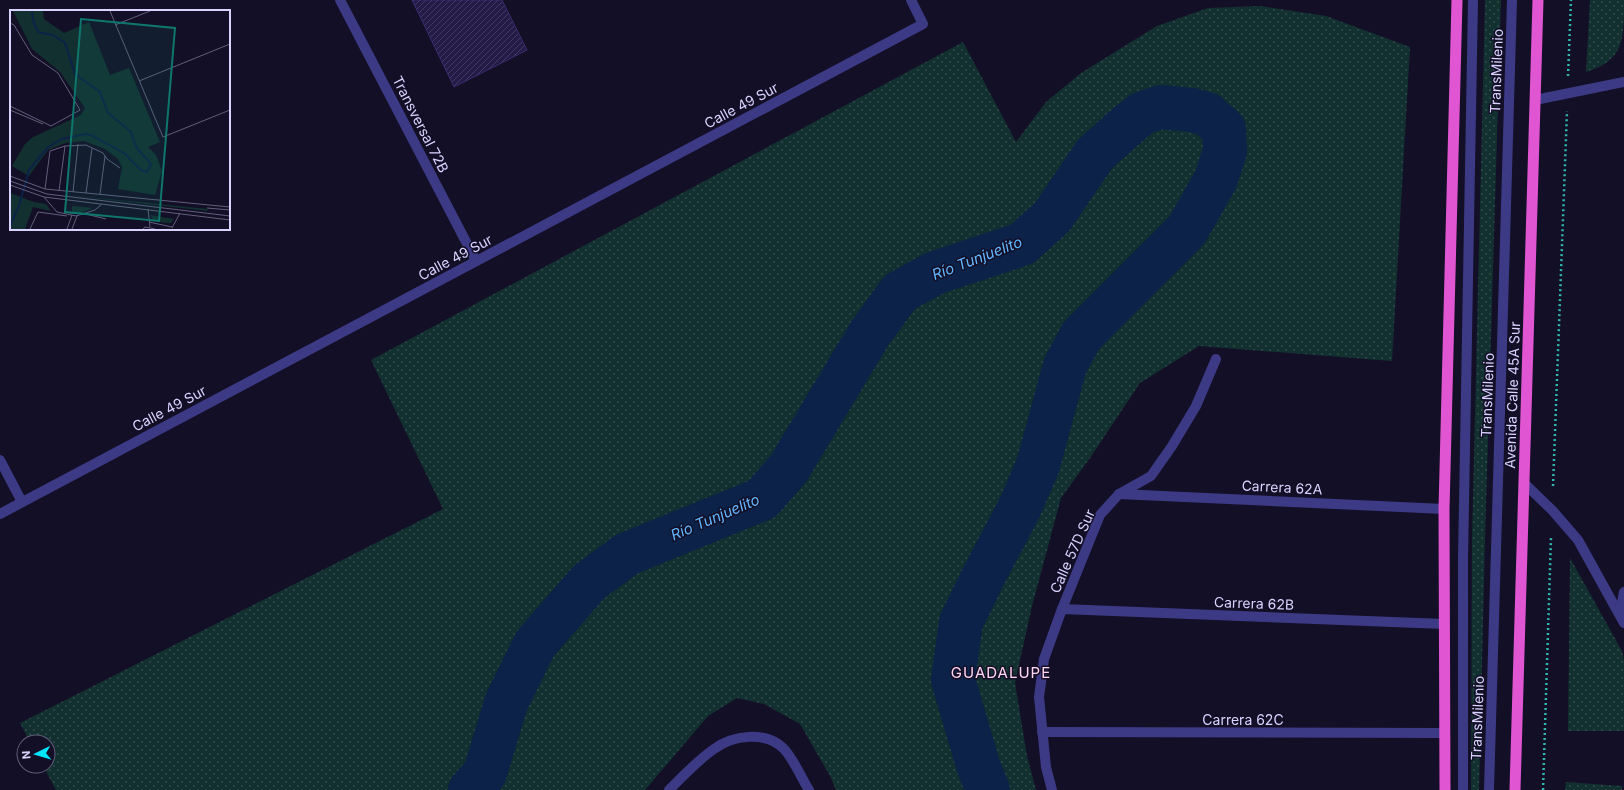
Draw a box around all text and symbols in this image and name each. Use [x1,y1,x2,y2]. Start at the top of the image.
inset map [10,10,230,230]
street label: TransMilenio [1486,28,1506,114]
street label: Transversal 72B [389,73,453,175]
street label: Calle 49 Sur [701,78,781,132]
street label: Calle 49 Sur [415,230,495,284]
water label: Río Tunjuelito [929,232,1025,284]
street label: Avenida Calle 45A Sur [1501,321,1523,469]
street label: TransMilenio [1477,352,1497,438]
street label: Calle 49 Sur [129,381,209,435]
street label: Carrera 62A [1241,476,1323,498]
water label: Río Tunjuelito [668,490,762,544]
street label: Calle 57D Sur [1046,506,1098,596]
street label: Carrera 62B [1214,593,1294,613]
district label: GUADALUPE [951,663,1051,682]
street label: TransMilenio [1467,675,1487,761]
street label: Carrera 62C [1202,711,1284,728]
north arrow [16,734,56,774]
text: N [19,750,33,760]

